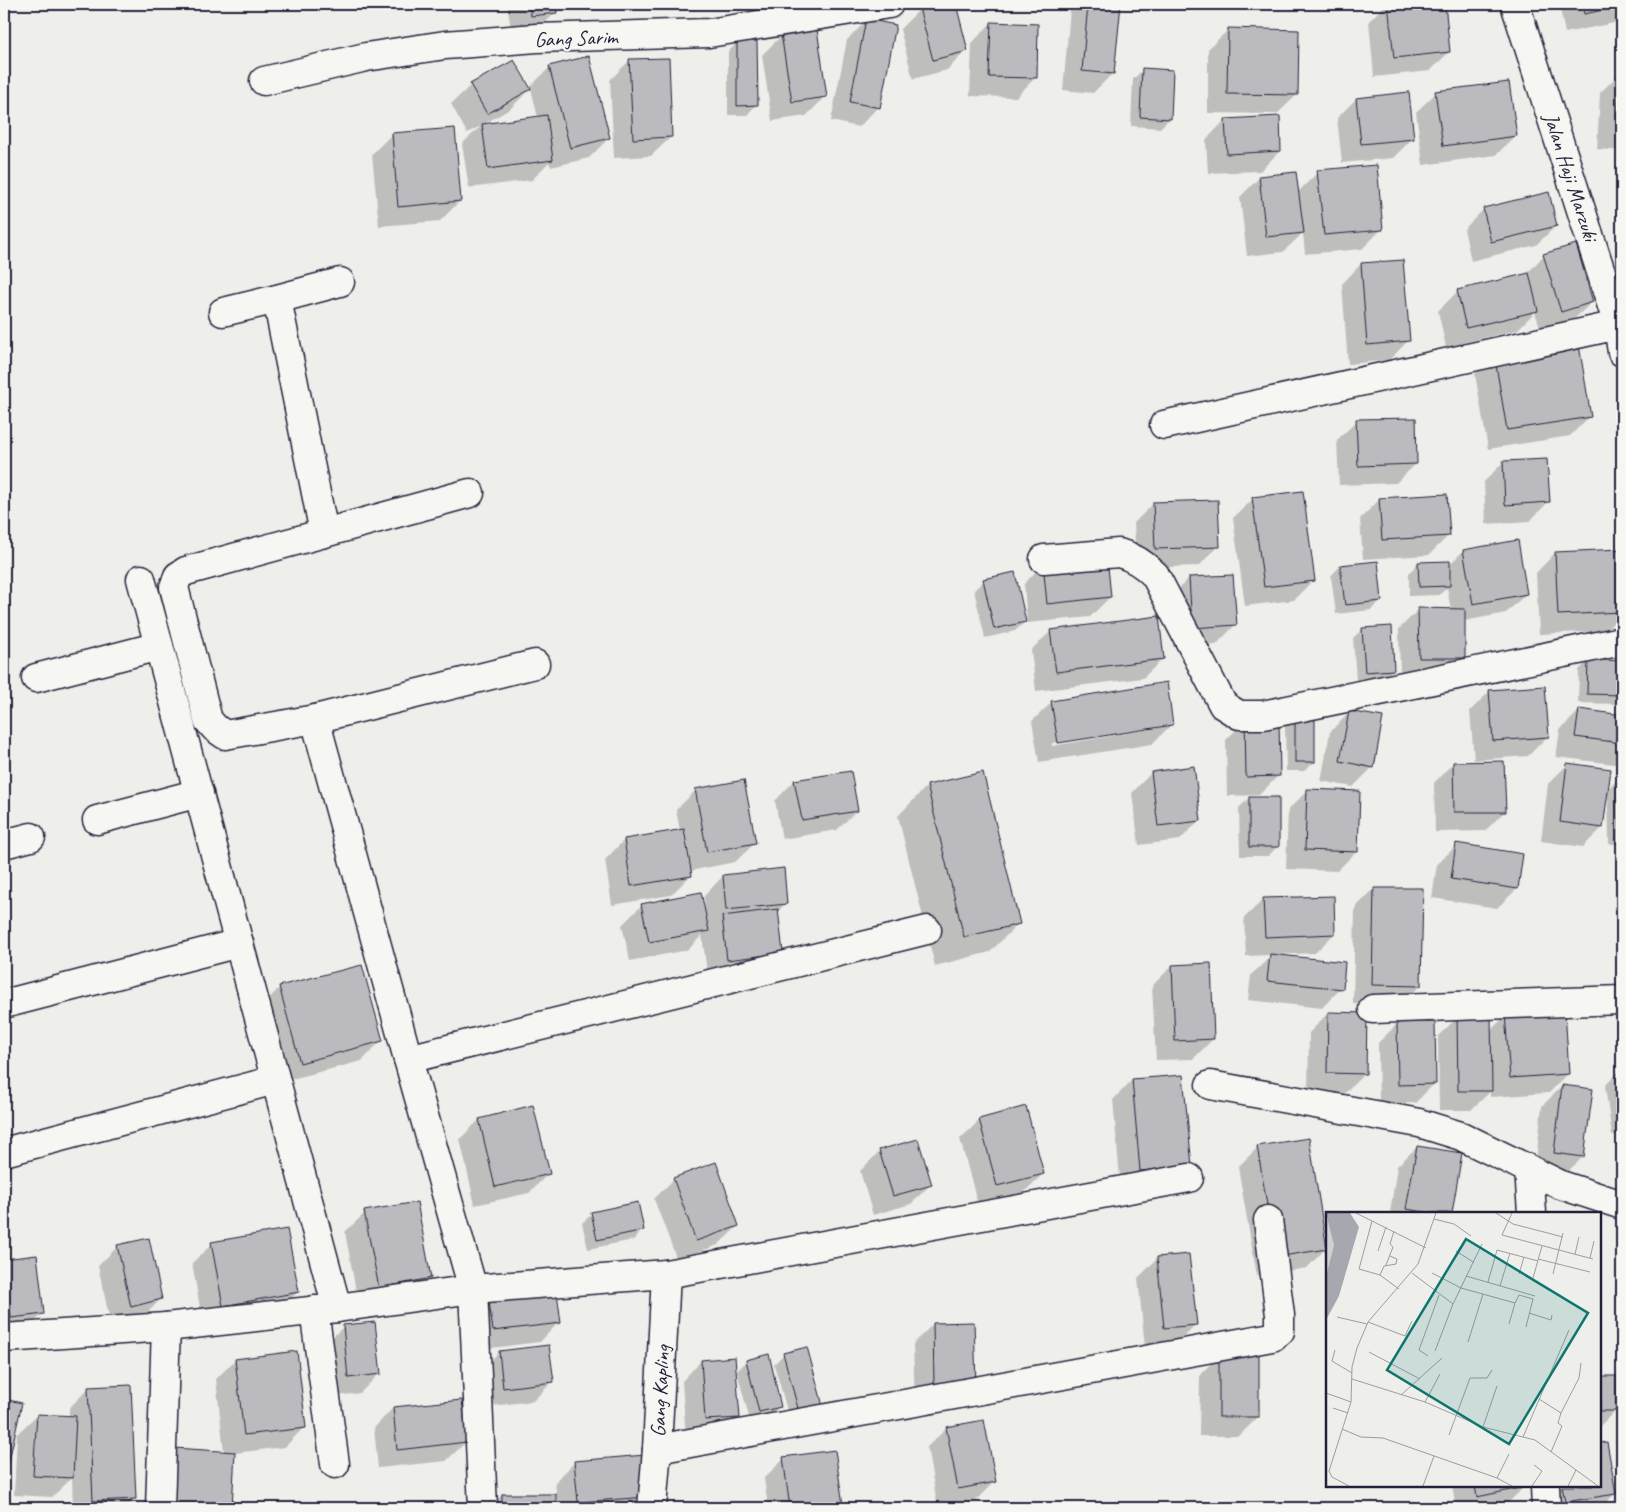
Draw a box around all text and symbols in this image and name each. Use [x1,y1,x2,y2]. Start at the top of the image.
street label: Gang Sarim [534,23,620,52]
street label: Jalan Haji Marzuki [1538,109,1605,247]
inset map [1326,1212,1601,1487]
street label: Gang Kapling [645,1343,675,1438]

